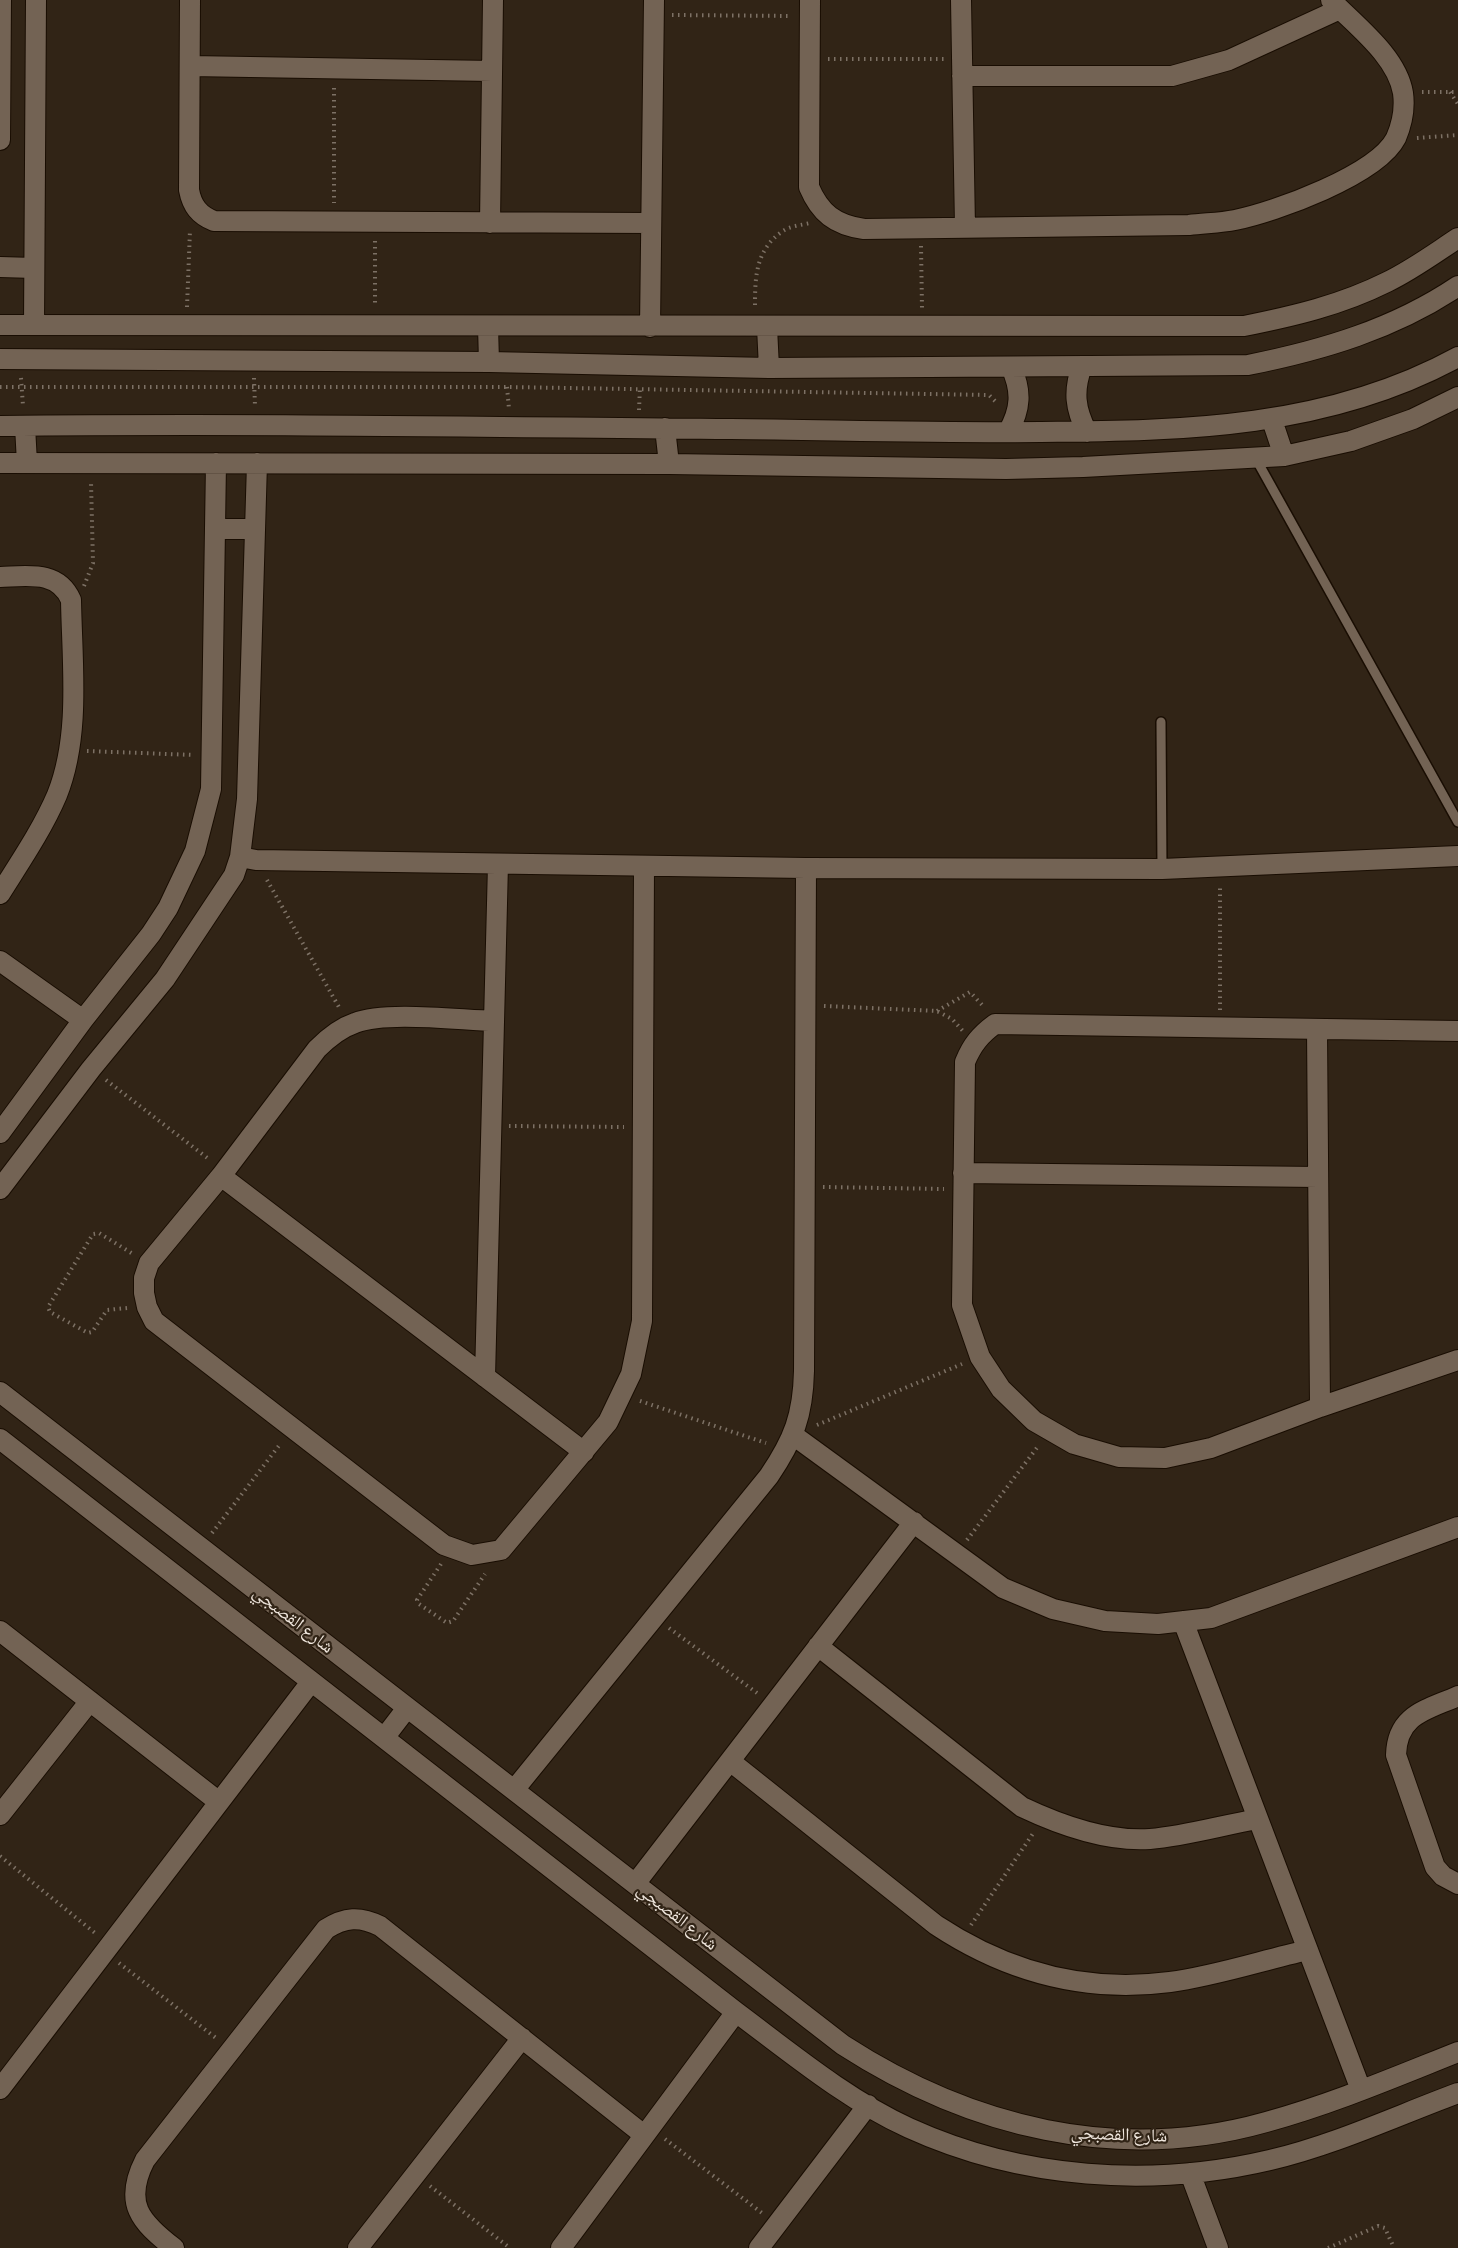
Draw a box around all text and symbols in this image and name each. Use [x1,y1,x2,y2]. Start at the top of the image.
street label: شارع القصبجي [248,1582,338,1658]
street label: شارع القصبجي [632,1879,722,1955]
street label: شارع القصبجي [1070,2123,1168,2147]

